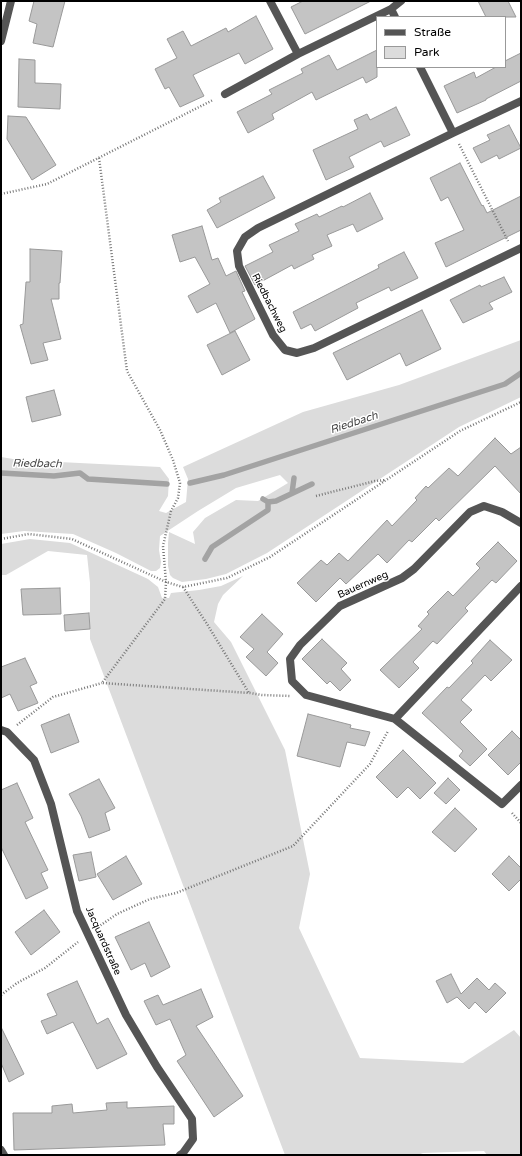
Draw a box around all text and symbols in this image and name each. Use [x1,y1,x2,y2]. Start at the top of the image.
legend [376,16,506,68]
text: Straße [414,25,451,39]
text: Park [414,45,440,59]
street label: Riedbachweg [249,271,289,335]
water label: Riedbach [328,409,380,437]
water label: Riedbach [12,457,62,471]
street label: Bauernweg [336,569,390,601]
street label: Jacquardstraße [83,905,123,977]

